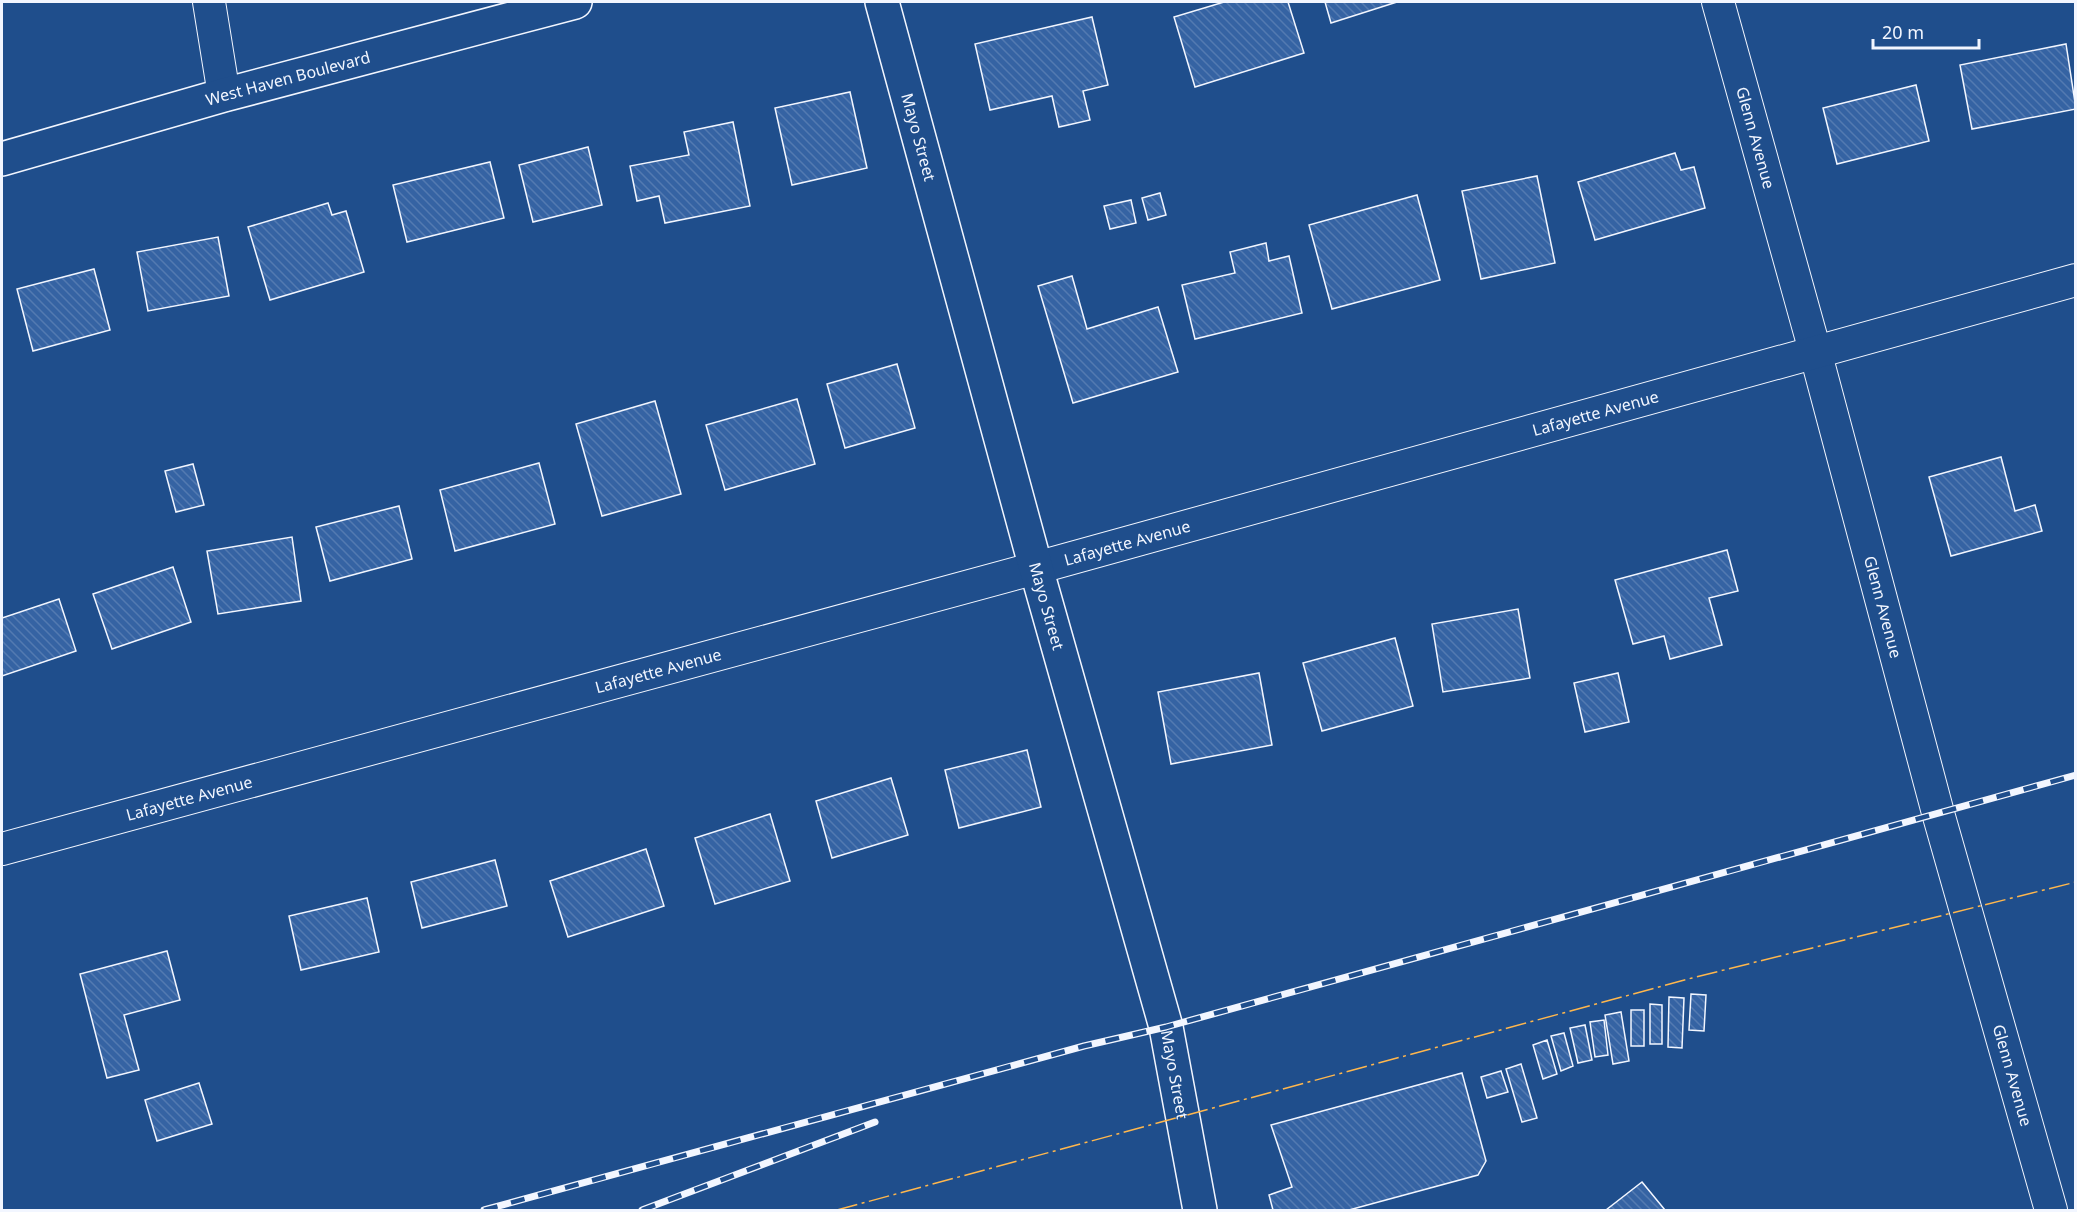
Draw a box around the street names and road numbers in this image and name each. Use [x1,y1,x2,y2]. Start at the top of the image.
street label: West Haven Boulevard [203,46,372,111]
street label: Glenn Avenue [1731,84,1780,191]
street label: Mayo Street [896,91,941,184]
street label: Lafayette Avenue [1530,385,1661,441]
street label: Lafayette Avenue [1061,515,1193,571]
street label: Glenn Avenue [1859,553,1907,660]
street label: Mayo Street [1024,560,1070,653]
street label: Lafayette Avenue [593,643,724,698]
street label: Lafayette Avenue [124,770,255,826]
street label: Glenn Avenue [1988,1022,2038,1129]
street label: Mayo Street [1156,1028,1194,1121]

